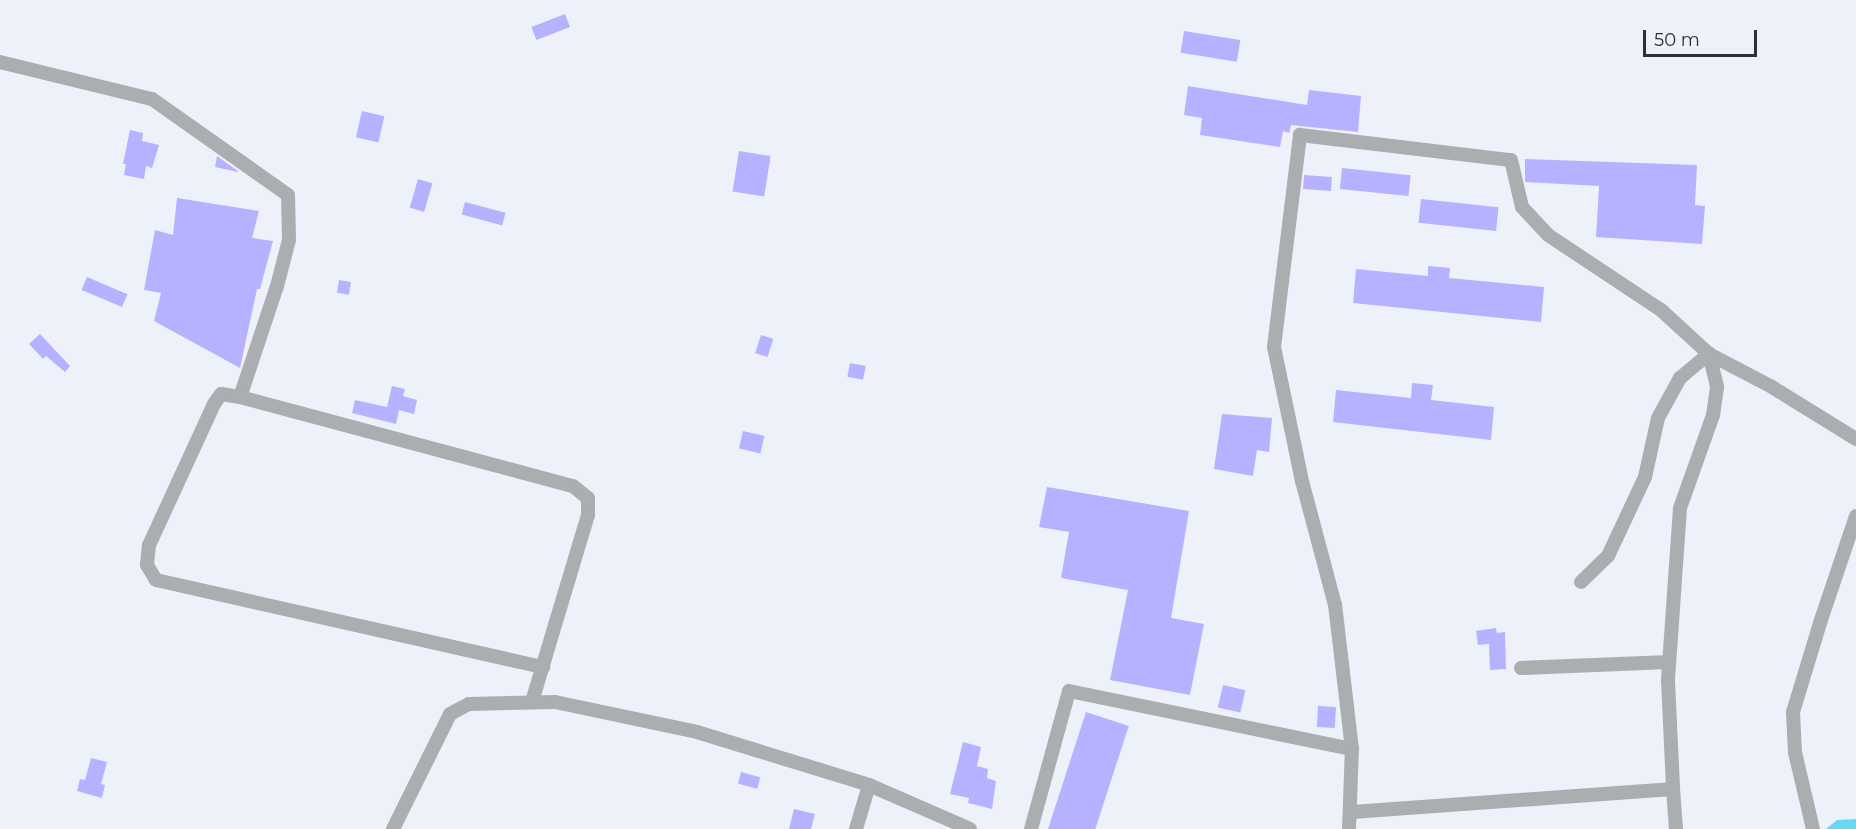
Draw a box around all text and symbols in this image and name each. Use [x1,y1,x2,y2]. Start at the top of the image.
scale bar [1646,18,1760,56]
text: 50 m [1654,29,1700,51]

